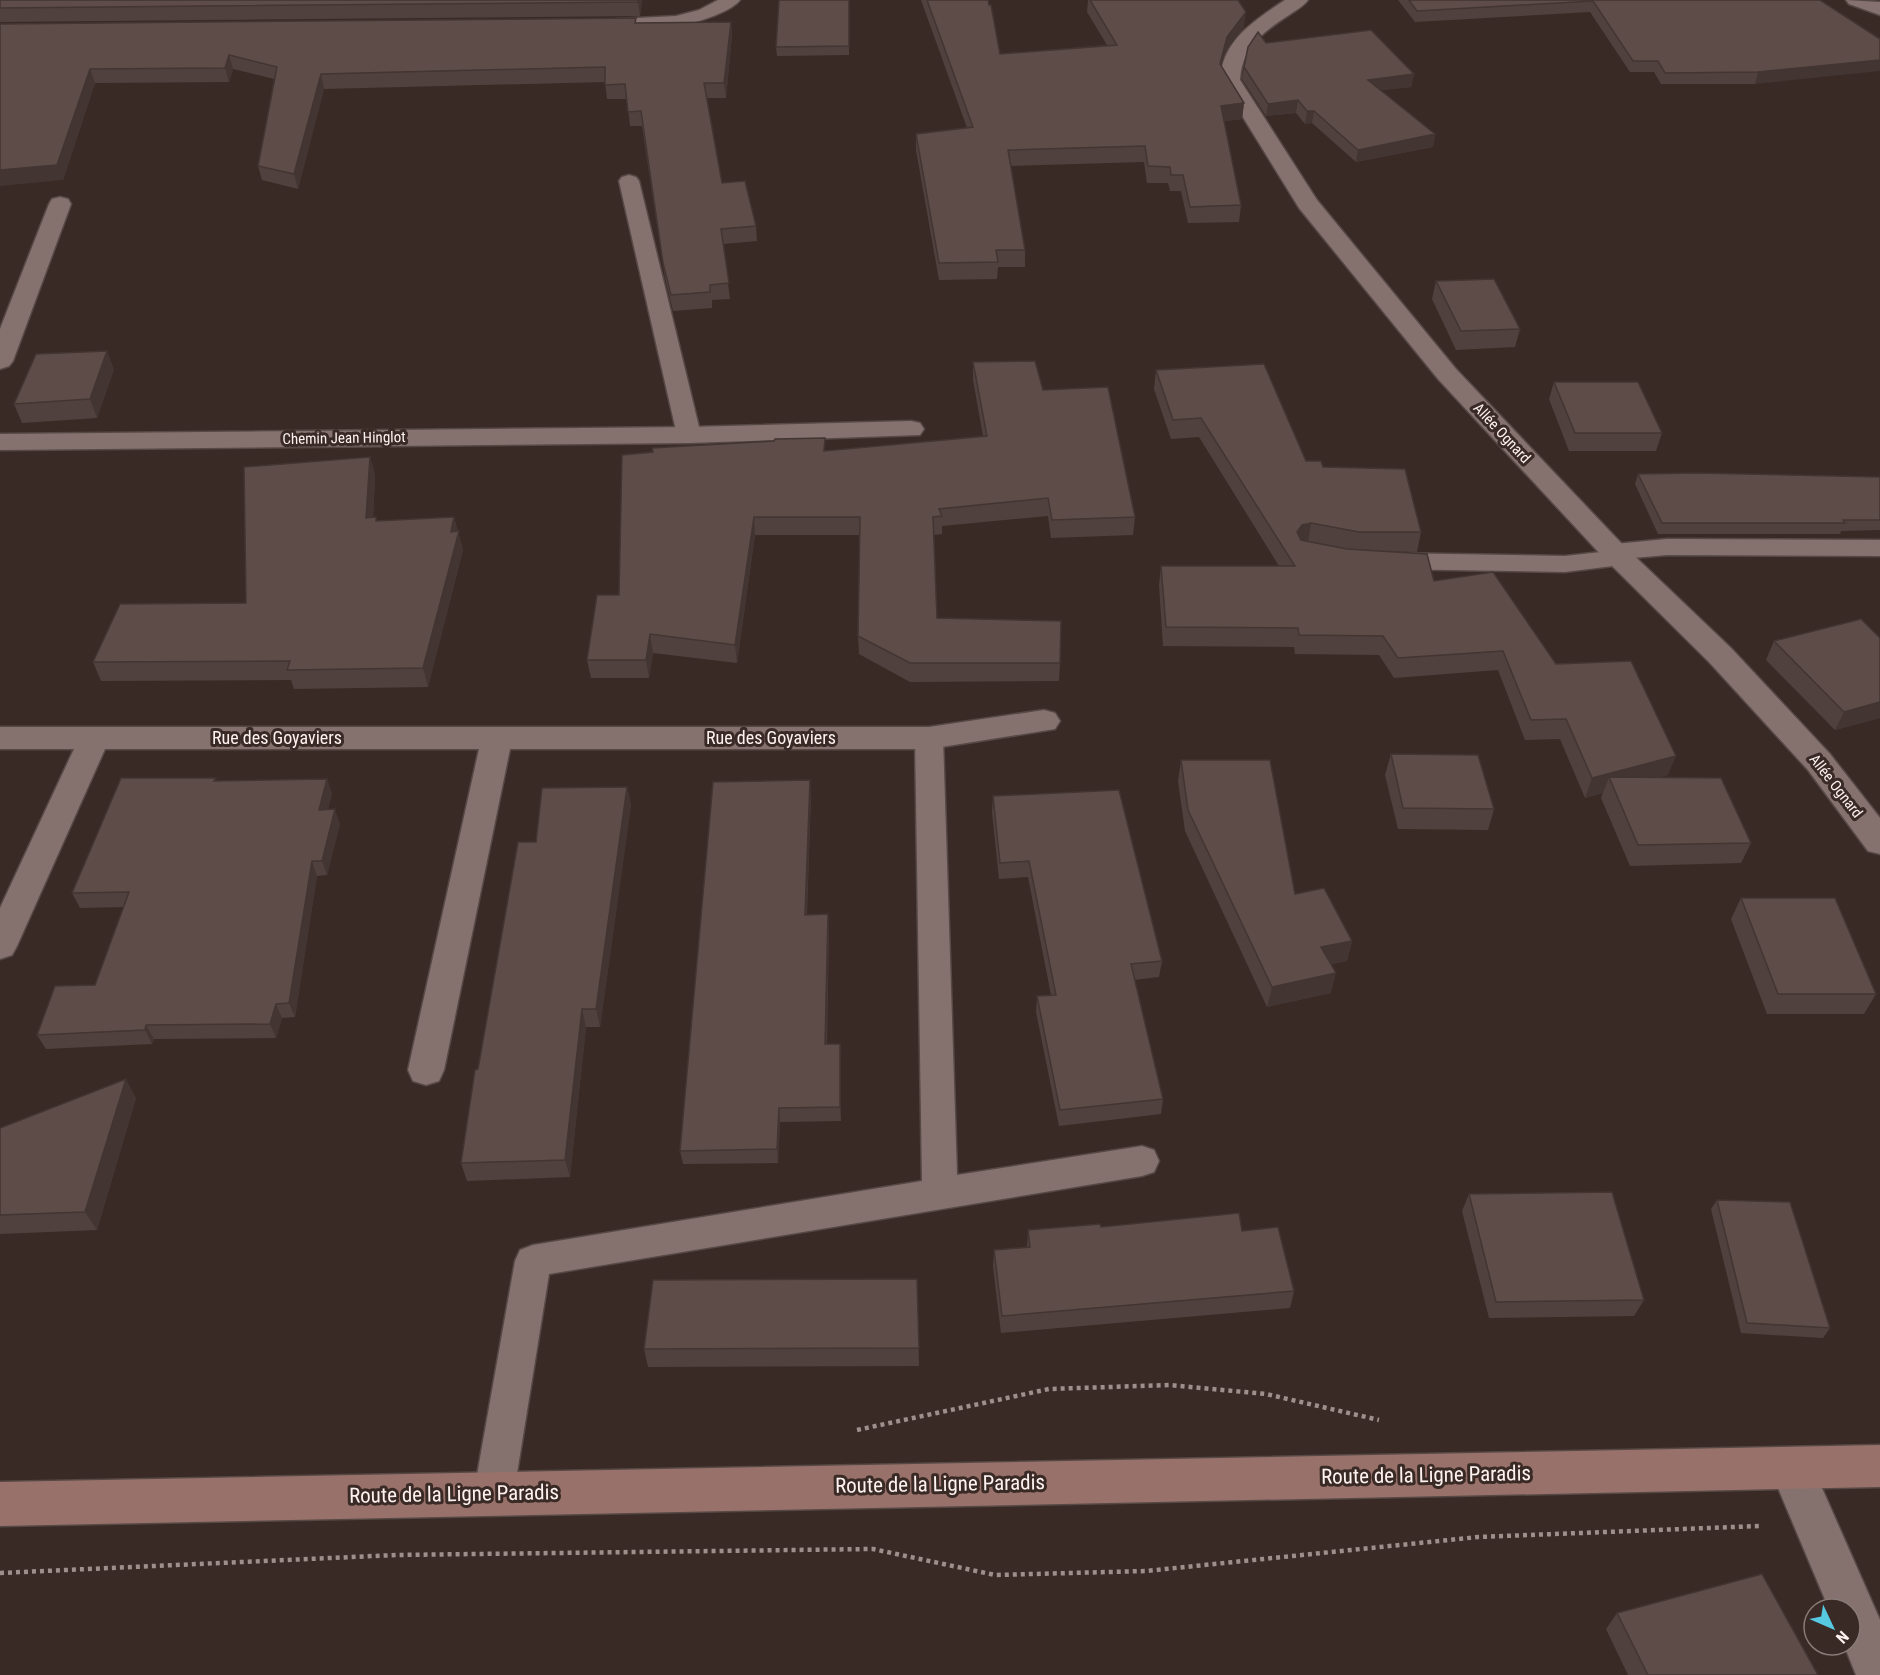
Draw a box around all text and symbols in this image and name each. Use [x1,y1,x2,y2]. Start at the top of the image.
street label: Allée Ognard [1470,399,1534,467]
street label: Chemin Jean Hinglot [282,428,406,448]
street label: Rue des Goyaviers [212,727,342,748]
street label: Rue des Goyaviers [706,727,836,748]
street label: Allée Ognard [1806,751,1866,821]
street label: Route de la Ligne Paradis [1321,1461,1531,1489]
street label: Route de la Ligne Paradis [835,1470,1045,1498]
street label: Route de la Ligne Paradis [349,1480,559,1508]
north arrow [1802,1597,1862,1657]
text: N [1832,1627,1853,1647]

